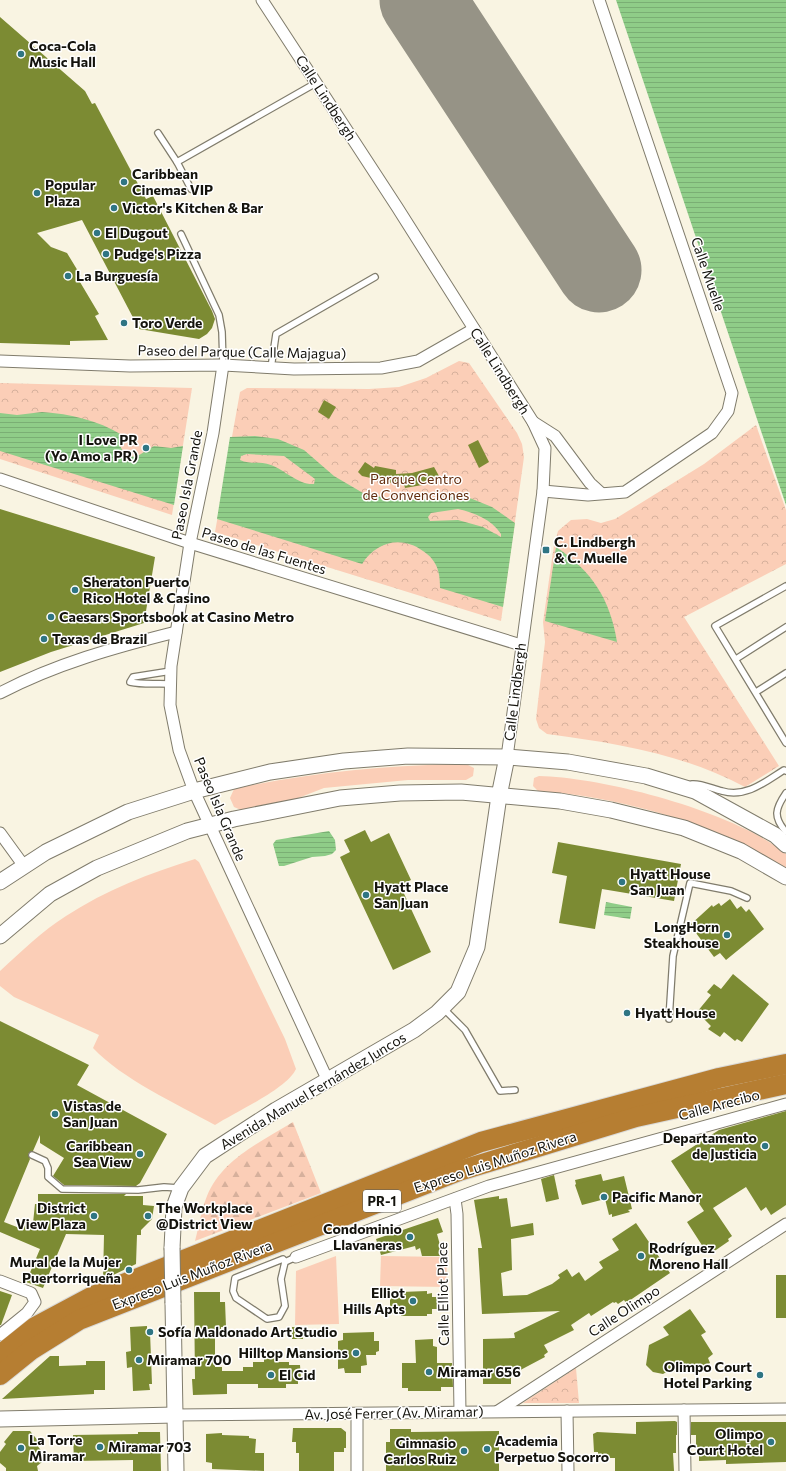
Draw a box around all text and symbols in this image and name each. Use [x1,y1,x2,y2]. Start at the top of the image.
place label: Coca-Cola Music Hall [29,37,96,70]
marker: Coca-Cola Music Hall [16,49,26,59]
street label: Calle Lindbergh [292,52,360,144]
place label: Caribbean Cinemas VIP [132,165,213,198]
place label: Popular Plaza [45,176,96,209]
marker: Caribbean Cinemas VIP [119,177,129,187]
marker: Popular Plaza [32,188,42,198]
place label: Victor's Kitchen & Bar [122,199,264,216]
marker: Victor's Kitchen & Bar [109,203,119,213]
place label: El Dugout [105,224,168,241]
marker: El Dugout [92,228,102,238]
street label: Calle Muelle [688,235,729,313]
place label: Pudge's Pizza [114,245,201,262]
marker: Pudge's Pizza [101,249,111,259]
place label: La Burguesía [76,267,158,284]
marker: La Burguesía [63,271,73,281]
place label: Toro Verde [132,314,202,331]
marker: Toro Verde [119,318,129,328]
street label: Calle Lindbergh [467,324,534,417]
street label: Paseo del Parque (Calle Majagua) [138,341,347,362]
street label: Paseo Isla Grande [168,429,205,541]
place label: I Love PR (Yo Amo a PR) [45,431,138,464]
marker: I Love PR (Yo Amo a PR) [141,443,151,453]
park label: Parque Centro de Convenciones [363,470,469,503]
street label: Paseo de las Fuentes [200,523,329,578]
place label: C. Lindbergh & C. Muelle [554,533,636,566]
marker: C. Lindbergh & C. Muelle [541,545,551,555]
place label: Sheraton Puerto Rico Hotel & Casino [83,573,210,606]
marker: Sheraton Puerto Rico Hotel & Casino [70,585,80,595]
place label: Caesars Sportsbook at Casino Metro [59,608,294,625]
marker: Caesars Sportsbook at Casino Metro [46,612,56,622]
place label: Texas de Brazil [52,630,147,647]
marker: Texas de Brazil [39,634,49,644]
street label: Calle Lindbergh [500,642,529,742]
street label: Paseo Isla Grande [191,754,250,863]
place label: Hyatt House San Juan [630,865,711,898]
marker: Hyatt House San Juan [617,877,627,887]
place label: Hyatt Place San Juan [374,878,448,911]
marker: Hyatt Place San Juan [361,890,371,900]
place label: LongHorn Steakhouse [644,918,719,951]
marker: LongHorn Steakhouse [722,930,732,940]
place label: Hyatt House [635,1004,716,1021]
marker: Hyatt House [622,1008,632,1018]
street label: Avenida Manuel Fernández Juncos [217,1028,409,1153]
street label: Calle Arecibo [676,1085,761,1124]
place label: Vistas de San Juan [63,1097,121,1130]
marker: Vistas de San Juan [50,1109,60,1119]
street label: Expreso Luis Muñoz Rivera [411,1127,578,1196]
place label: Departamento de Justicia [663,1129,757,1162]
place label: Caribbean Sea View [66,1137,132,1170]
marker: Departamento de Justicia [760,1141,770,1151]
marker: Caribbean Sea View [135,1149,145,1159]
place label: Pacific Manor [612,1188,701,1205]
road number: PR-1 [363,1190,401,1212]
marker: Pacific Manor [599,1192,609,1202]
place label: District View Plaza [16,1199,86,1232]
place label: The Workplace @District View [156,1199,253,1232]
marker: District View Plaza [89,1211,99,1221]
marker: The Workplace @District View [143,1211,153,1221]
place label: Condominio Llavaneras [323,1220,402,1253]
marker: Condominio Llavaneras [405,1232,415,1242]
street label: Expreso Luis Muñoz Rivera [109,1236,274,1313]
place label: Rodríguez Moreno Hall [649,1239,728,1272]
street label: Calle Elliot Place [433,1242,452,1346]
marker: Rodríguez Moreno Hall [636,1251,646,1261]
place label: Mural de la Mujer Puertorriqueña [10,1253,121,1286]
marker: Mural de la Mujer Puertorriqueña [124,1265,134,1275]
street label: Calle Olimpo [585,1281,663,1340]
place label: Elliot Hills Apts [343,1284,405,1317]
marker: Elliot Hills Apts [408,1296,418,1306]
place label: Sofía Maldonado Art Studio [158,1323,337,1340]
marker: Sofía Maldonado Art Studio [145,1327,155,1337]
place label: Hilltop Mansions [239,1344,348,1361]
marker: Hilltop Mansions [351,1348,361,1358]
place label: Miramar 700 [147,1351,232,1368]
marker: Miramar 700 [134,1355,144,1365]
place label: Olimpo Court Hotel Parking [664,1358,752,1391]
place label: Miramar 656 [437,1363,521,1380]
place label: El Cid [279,1366,316,1383]
marker: Miramar 656 [424,1367,434,1377]
marker: El Cid [266,1370,276,1380]
marker: Olimpo Court Hotel Parking [755,1370,765,1380]
street label: Av. José Ferrer (Av. Miramar) [304,1402,484,1423]
place label: Olimpo Court Hotel [687,1425,763,1458]
place label: La Torre Miramar [29,1431,85,1464]
place label: Academia Perpetuo Socorro [495,1432,609,1465]
place label: Gimnasio Carlos Ruiz [383,1434,456,1467]
marker: Olimpo Court Hotel [766,1437,776,1447]
place label: Miramar 703 [108,1438,191,1455]
marker: Miramar 703 [95,1442,105,1452]
marker: La Torre Miramar [16,1443,26,1453]
marker: Academia Perpetuo Socorro [482,1444,492,1454]
marker: Gimnasio Carlos Ruiz [459,1446,469,1456]

